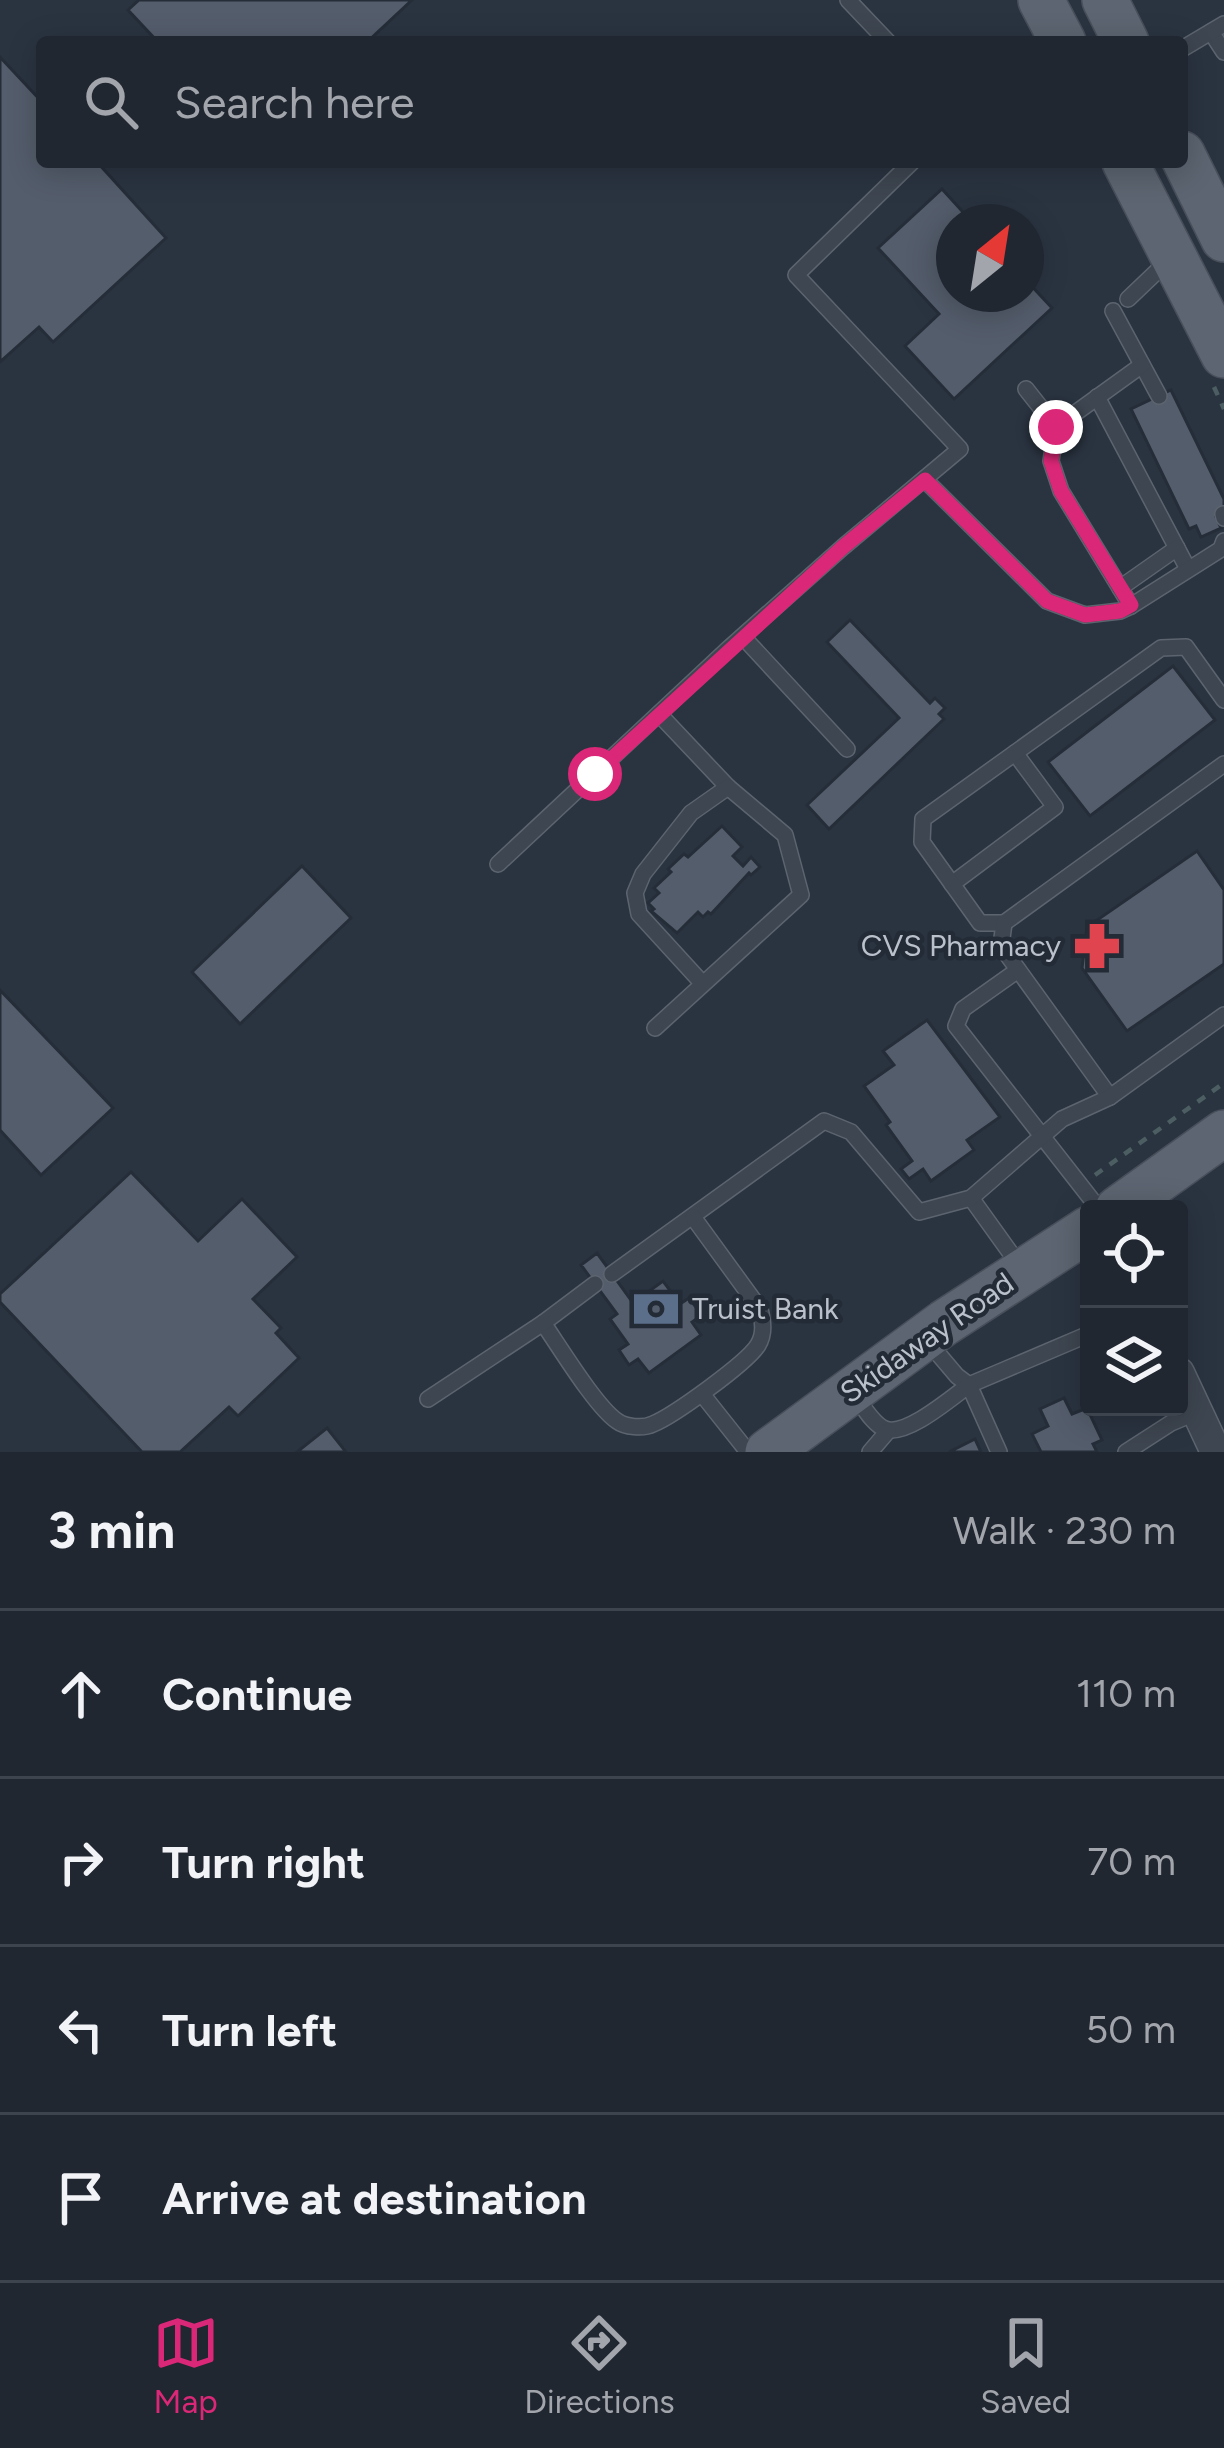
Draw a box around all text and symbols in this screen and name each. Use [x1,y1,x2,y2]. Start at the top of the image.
search box [36,36,1188,168]
icon: search [78,69,144,135]
text: Search here [174,75,414,129]
north arrow [936,204,1044,312]
route end [1029,400,1083,454]
route start [568,747,622,801]
pharmacy icon: CVS Pharmacy [1072,921,1122,971]
place label: CVS Pharmacy [861,927,1061,964]
map controls [1080,1200,1188,1416]
button: locate [1080,1200,1188,1308]
street label: Skidaway Road [833,1264,1021,1411]
bank icon: Truist Bank [631,1284,681,1334]
place label: Truist Bank [692,1290,839,1327]
button: layers [1080,1308,1188,1416]
text: 3 min [48,1500,175,1561]
text: Walk · 230 m [953,1507,1176,1554]
icon: ahead [48,1661,114,1727]
text: Continue [162,1667,352,1721]
text: 110 m [1076,1670,1176,1717]
icon: right [48,1829,114,1895]
text: Turn right [162,1835,365,1889]
text: 70 m [1087,1838,1176,1885]
icon: left [48,1997,114,2063]
text: Turn left [162,2003,337,2057]
text: 50 m [1086,2006,1176,2053]
icon: arrive [48,2165,114,2231]
text: Arrive at destination [162,2171,586,2225]
tab: Map [153,2310,219,2421]
tab: Directions [524,2310,675,2421]
tab: Saved [980,2310,1071,2421]

